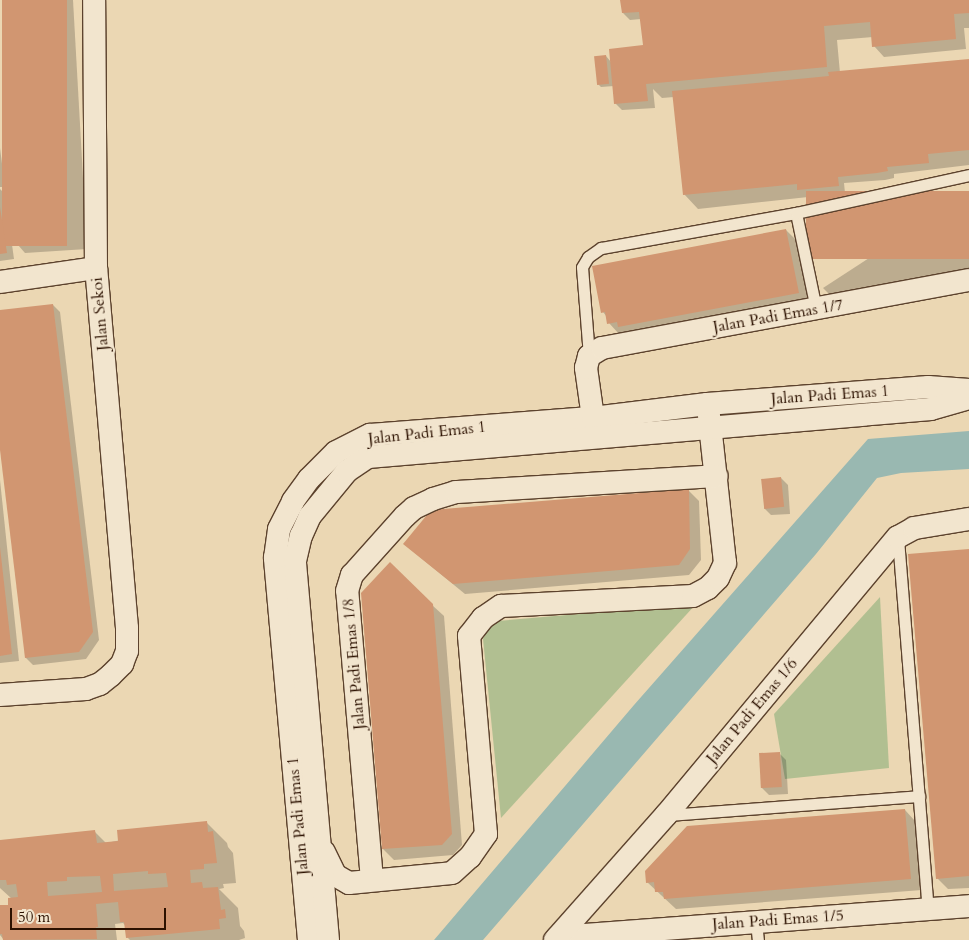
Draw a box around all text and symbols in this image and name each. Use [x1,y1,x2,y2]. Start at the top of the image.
street label: Jalan Sekoi [87,276,113,352]
street label: Jalan Padi Emas 1/7 [711,295,845,337]
street label: Jalan Padi Emas 1 [770,381,890,409]
street label: Jalan Padi Emas 1 [367,417,487,449]
street label: Jalan Padi Emas 1/8 [339,597,369,731]
street label: Jalan Padi Emas 1/6 [702,654,802,768]
street label: Jalan Padi Emas 1 [283,756,313,876]
scale bar [12,898,169,930]
street label: Jalan Padi Emas 1/5 [712,906,844,934]
text: 50 m [18,907,50,927]

